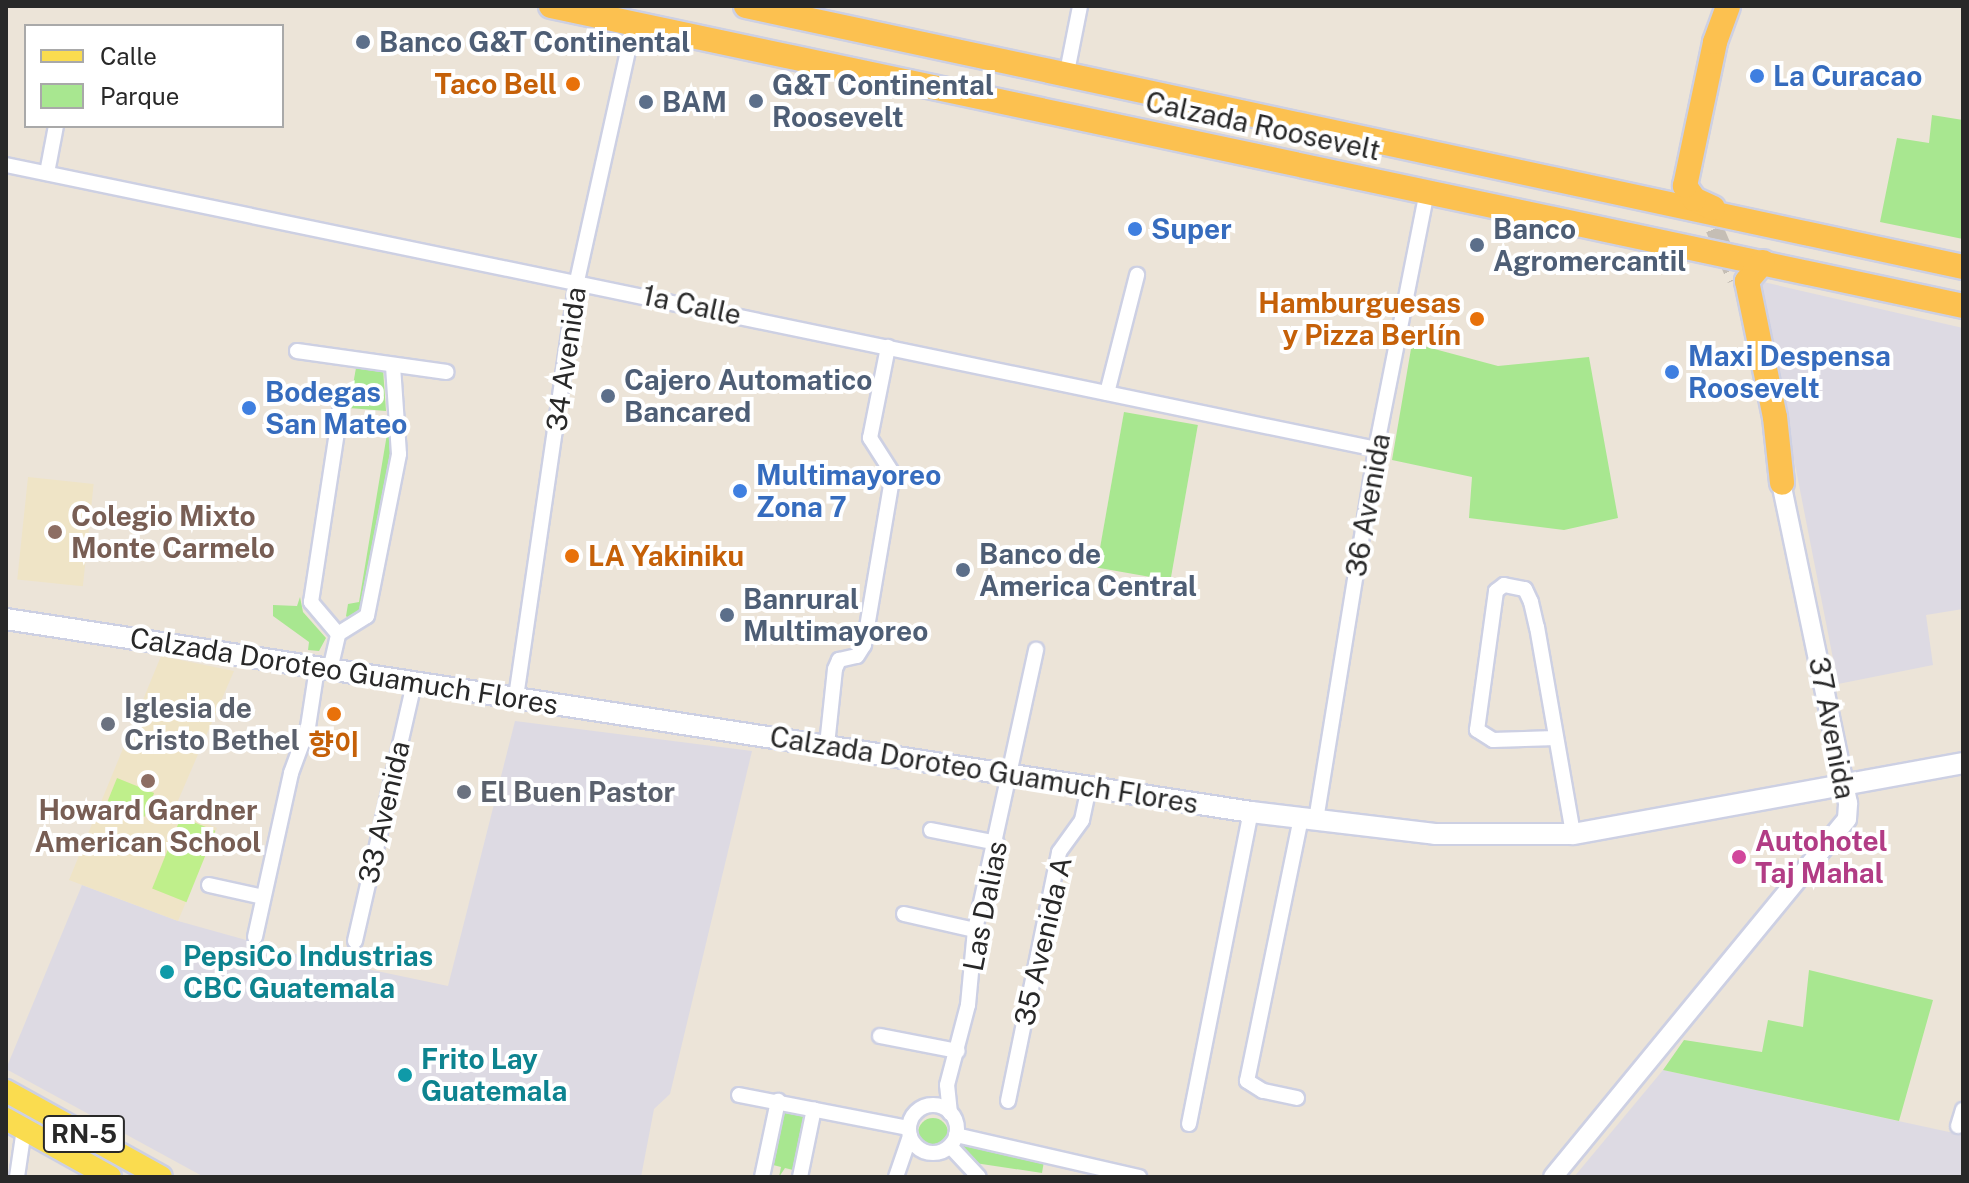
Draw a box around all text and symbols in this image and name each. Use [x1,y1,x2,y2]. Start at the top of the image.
legend [24,24,284,128]
place label: Banco G&T Continental [379,25,691,59]
marker: Banco G&T Continental [354,33,372,51]
text: Calle [100,42,157,70]
place label: La Curacao [1773,59,1922,93]
place label: Taco Bell [434,67,557,101]
marker: La Curacao [1748,67,1766,85]
place label: G&T Continental Roosevelt [772,68,994,134]
marker: Taco Bell [564,75,582,93]
text: Parque [100,82,179,110]
place label: BAM [662,85,727,119]
street label: Calzada Roosevelt [1143,85,1383,167]
marker: G&T Continental Roosevelt [747,92,765,110]
marker: BAM [637,93,655,111]
place label: Super [1151,212,1232,246]
place label: Banco Agromercantil [1493,212,1687,278]
marker: Super [1126,220,1144,238]
marker: Banco Agromercantil [1468,236,1486,254]
street label: 1a Calle [640,278,744,332]
street label: 34 Avenida [539,285,593,433]
place label: Hamburguesas y Pizza Berlín [1258,286,1461,352]
marker: Hamburguesas y Pizza Berlín [1468,310,1486,328]
place label: Maxi Despensa Roosevelt [1688,339,1891,405]
place label: Cajero Automatico Bancared [624,363,873,429]
marker: Maxi Despensa Roosevelt [1663,363,1681,381]
place label: Bodegas San Mateo [265,375,407,441]
marker: Cajero Automatico Bancared [599,387,617,405]
marker: Bodegas San Mateo [240,399,258,417]
street label: 36 Avenida [1339,431,1397,579]
place label: Multimayoreo Zona 7 [756,458,941,524]
marker: Multimayoreo Zona 7 [731,482,749,500]
place label: Colegio Mixto Monte Carmelo [71,499,275,565]
marker: Colegio Mixto Monte Carmelo [46,523,64,541]
place label: Banco de America Central [979,537,1197,603]
place label: LA Yakiniku [588,539,744,573]
marker: LA Yakiniku [563,547,581,565]
marker: Banco de America Central [954,561,972,579]
place label: Banrural Multimayoreo [743,582,928,648]
marker: Banrural Multimayoreo [718,606,736,624]
street label: Calzada Doroteo Guamuch Flores [127,621,561,721]
street label: 37 Avenida [1802,654,1862,802]
place label: Iglesia de Cristo Bethel [124,691,300,757]
marker: 향이 [325,705,343,723]
marker: Iglesia de Cristo Bethel [99,715,117,733]
street label: Calzada Doroteo Guamuch Flores [767,720,1201,820]
place label: 향이 [308,727,360,761]
street label: 33 Avenida [351,738,417,886]
marker: Howard Gardner American School [139,772,157,790]
place label: El Buen Pastor [480,775,675,809]
marker: El Buen Pastor [455,783,473,801]
place label: Howard Gardner American School [34,793,262,859]
place label: Autohotel Taj Mahal [1755,824,1888,890]
street label: Las Dalias [956,838,1014,974]
marker: Autohotel Taj Mahal [1730,848,1748,866]
street label: 35 Avenida A [1007,853,1079,1029]
place label: PepsiCo Industrias CBC Guatemala [183,939,433,1005]
marker: PepsiCo Industrias CBC Guatemala [158,963,176,981]
place label: Frito Lay Guatemala [421,1042,567,1108]
marker: Frito Lay Guatemala [396,1066,414,1084]
road number: RN-5 [42,1112,126,1156]

